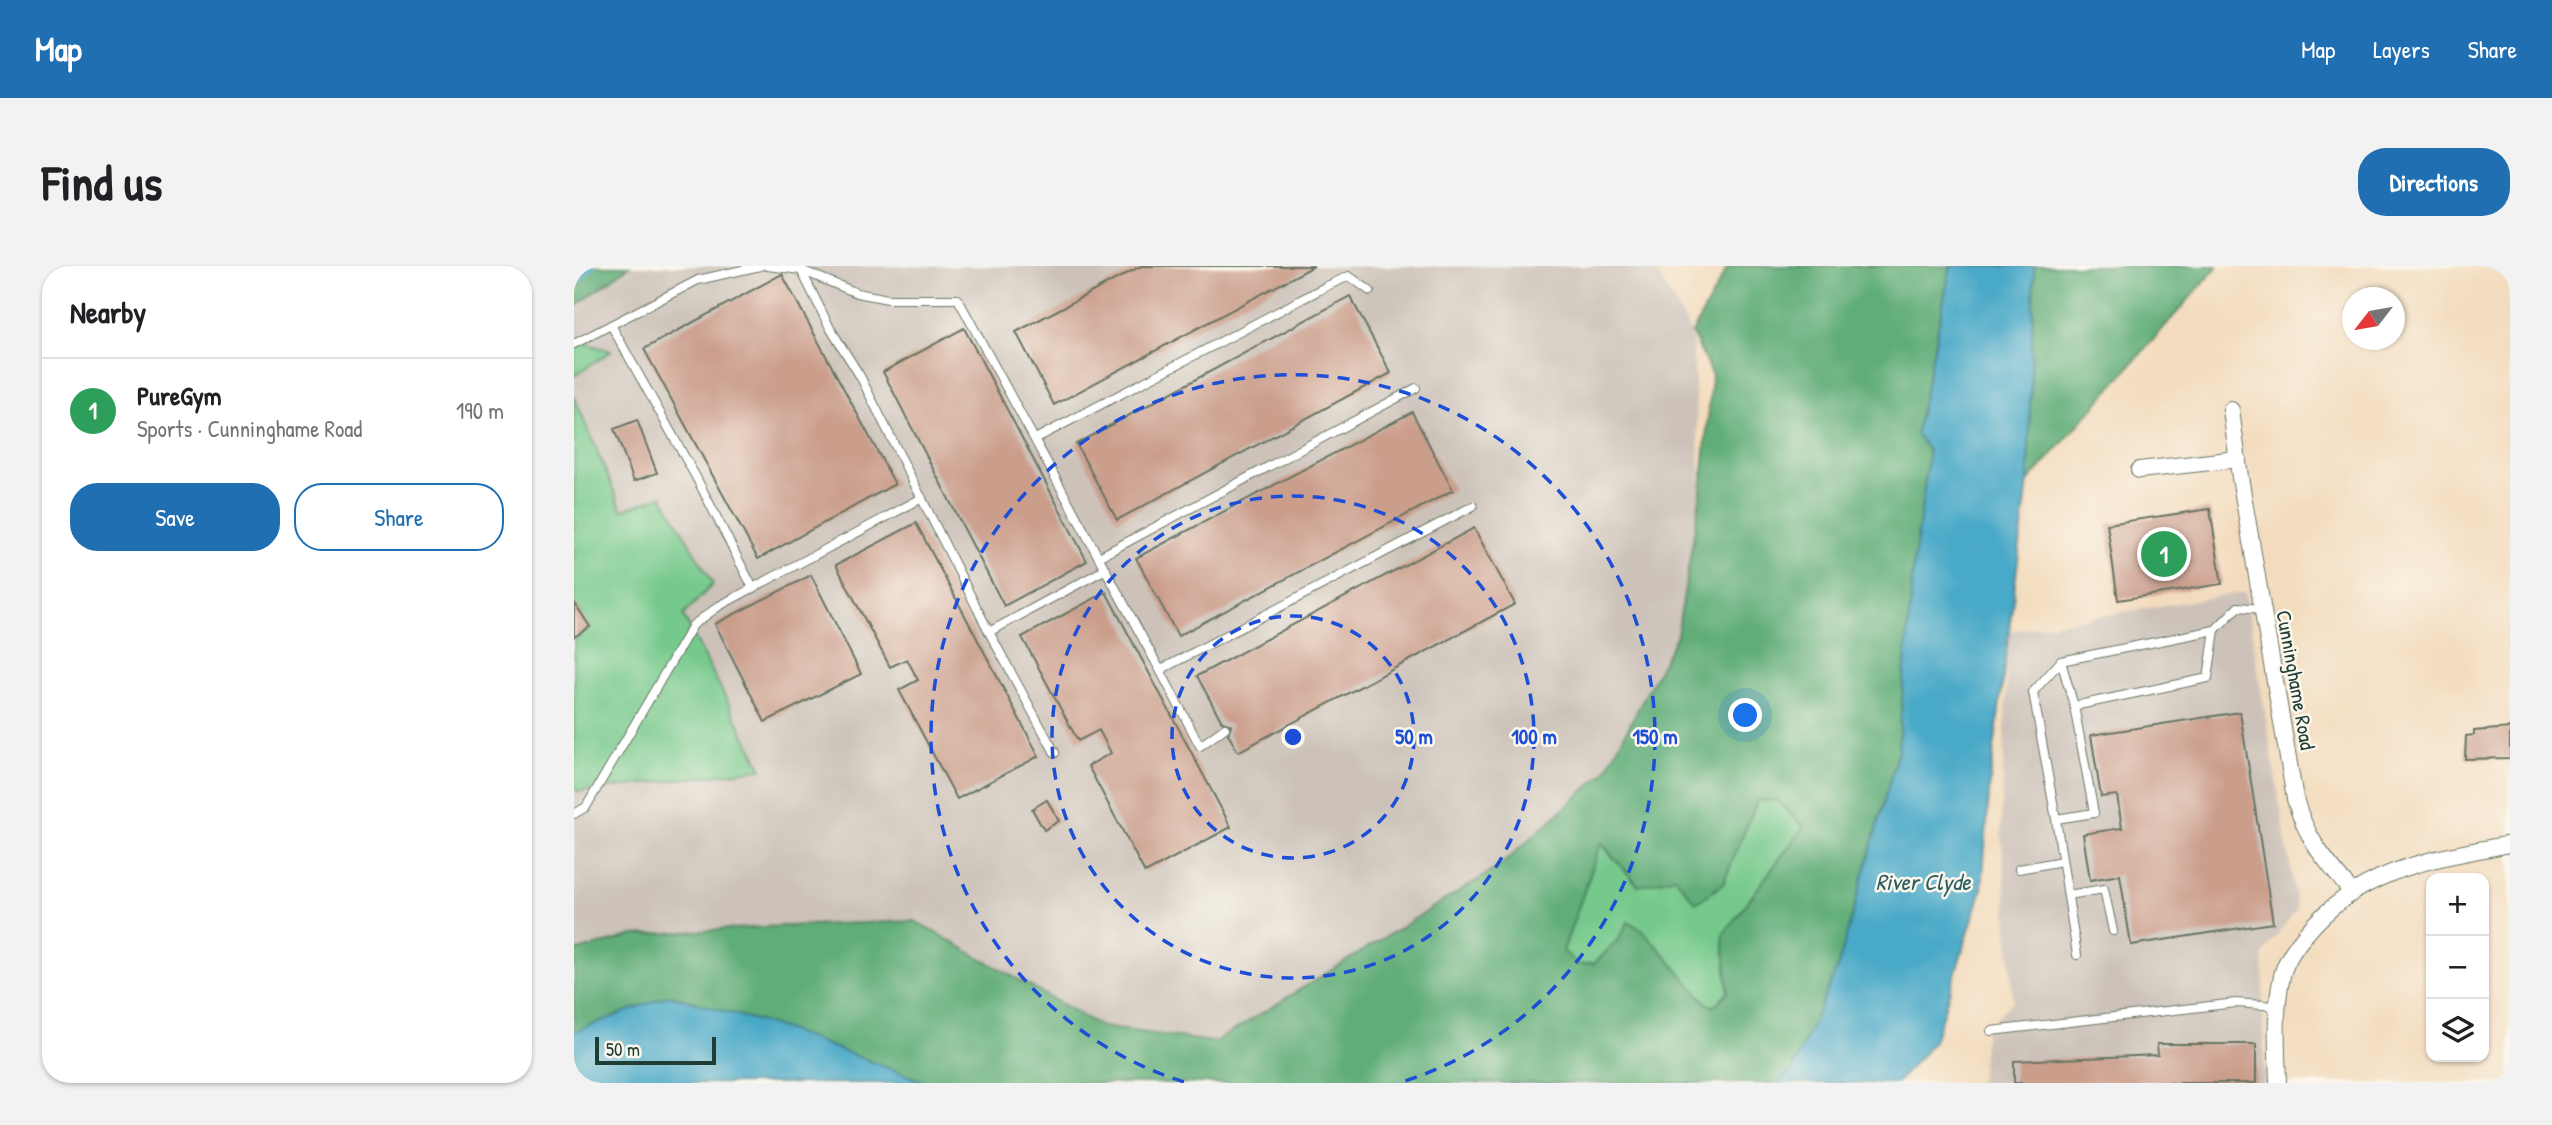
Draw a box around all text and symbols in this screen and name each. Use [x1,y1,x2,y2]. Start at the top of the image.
text: Map [35,27,82,71]
text: Map [2301,33,2335,65]
text: Layers [2373,33,2430,65]
text: Share [2468,33,2517,65]
button: Directions [2358,148,2510,216]
text: Find us [42,149,162,215]
north arrow [2342,287,2405,350]
text: Nearby [70,292,146,332]
text: PureGym [137,378,221,413]
text: 1 [89,395,97,426]
text: 190 m [456,395,504,426]
text: Sports · Cunninghame Road [137,413,362,444]
button: Save [70,483,280,551]
button: Share [294,483,504,551]
pin: 1 [2141,528,2187,580]
street label: Cunninghame Road [2269,608,2323,752]
your location [1728,698,1762,732]
text: 50 m [1395,722,1433,751]
text: 100 m [1511,722,1557,751]
text: 150 m [1632,722,1678,751]
centre of rings [1281,725,1305,749]
water label: River Clyde [1876,866,1971,898]
map controls [2426,873,2489,1062]
button: + [2426,873,2489,936]
button: − [2426,936,2489,999]
button: layers [2426,999,2489,1062]
scale bar [595,1034,716,1066]
text: 50 m [606,1036,640,1062]

